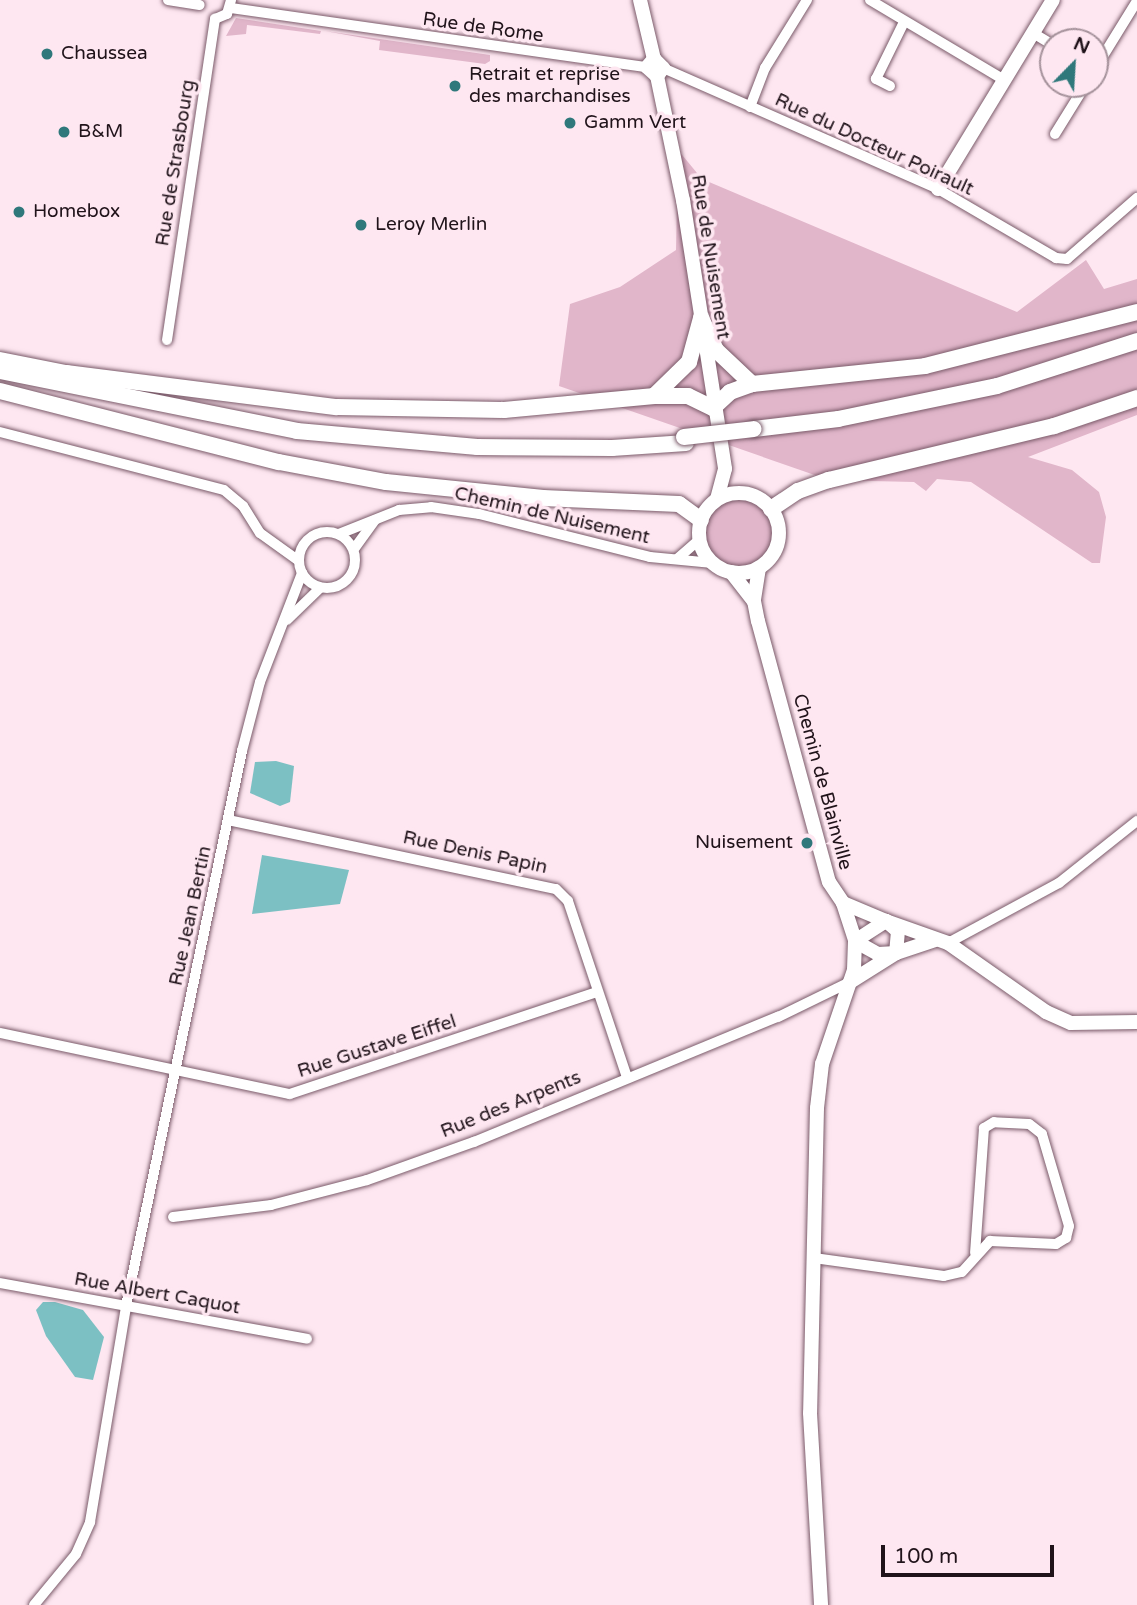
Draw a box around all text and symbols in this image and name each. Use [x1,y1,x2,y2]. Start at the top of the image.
street label: Rue de Rome [421,8,545,48]
north arrow [1039,28,1109,98]
text: N [1070,32,1093,59]
place label: Chaussea [61,43,148,65]
marker: Chaussea [39,46,55,62]
place label: Retrait et reprise des marchandises [469,64,631,108]
street label: Rue de Strasbourg [152,78,200,248]
marker: Retrait et reprise des marchandises [447,78,463,94]
street label: Rue du Docteur Poirault [771,89,977,201]
place label: Gamm Vert [584,112,686,134]
marker: Gamm Vert [562,115,578,131]
place label: B&M [78,121,123,143]
marker: B&M [56,124,72,140]
street label: Rue de Nuisement [686,173,734,341]
place label: Homebox [33,201,120,223]
marker: Homebox [11,204,27,220]
place label: Leroy Merlin [375,214,487,236]
marker: Leroy Merlin [353,217,369,233]
street label: Chemin de Nuisement [452,482,652,550]
street label: Chemin de Blainville [788,691,856,873]
street label: Rue Denis Papin [401,827,549,879]
place label: Nuisement [695,832,793,854]
marker: Nuisement [799,835,815,851]
street label: Rue Jean Bertin [165,844,217,988]
street label: Rue Gustave Eiffel [295,1011,459,1083]
street label: Rue des Arpents [437,1066,585,1144]
street label: Rue Albert Caquot [72,1268,242,1320]
scale bar [885,1532,1058,1576]
text: 100 m [894,1544,958,1569]

